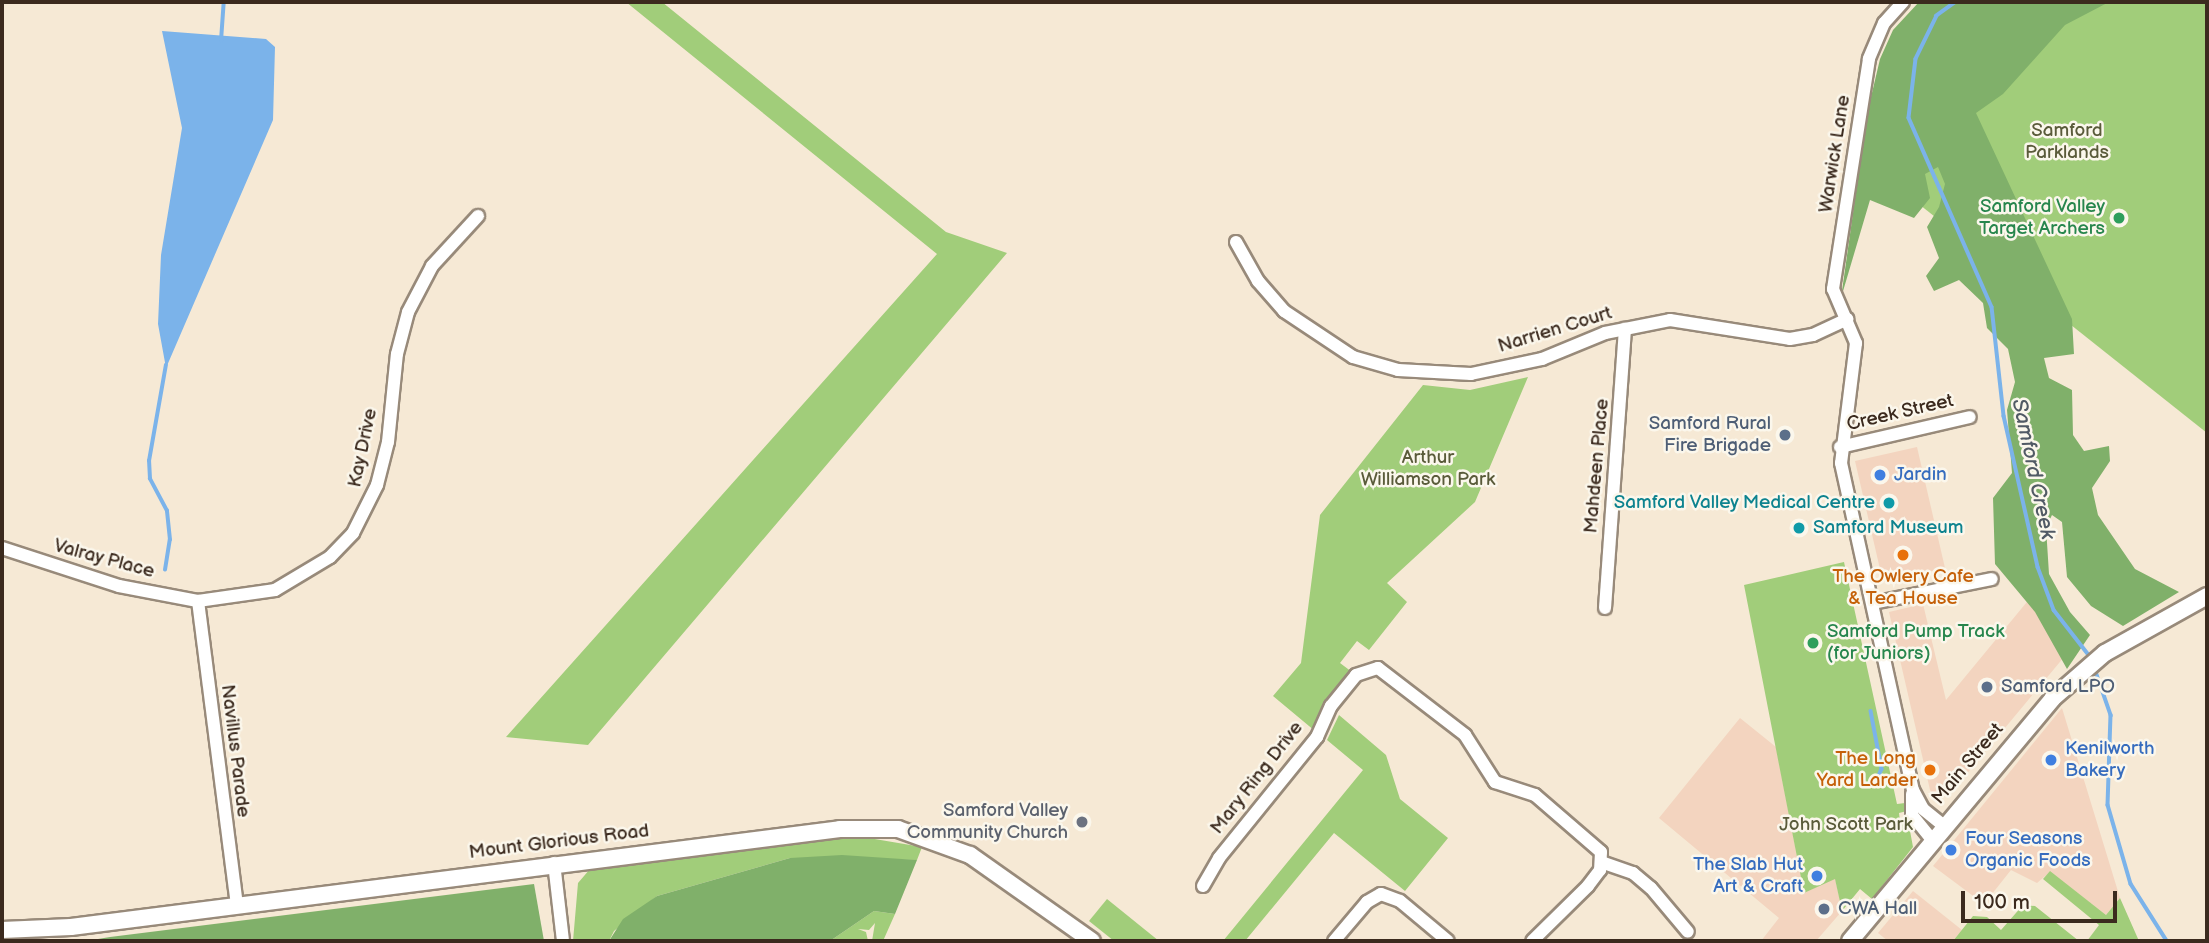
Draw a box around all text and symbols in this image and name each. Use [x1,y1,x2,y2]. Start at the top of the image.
street label: Warwick Lane [1814,94,1856,214]
park label: Samford Parklands [2025,120,2109,164]
place label: Samford Valley Target Archers [1979,196,2105,240]
marker: Samford Valley Target Archers [2111,210,2127,226]
street label: Narrien Court [1495,302,1615,358]
street label: Creek Street [1844,390,1956,436]
water label: Samford Creek [2006,396,2060,542]
street label: Mahdeen Place [1580,398,1614,534]
street label: Kay Drive [343,406,383,490]
place label: Samford Rural Fire Brigade [1649,413,1771,457]
marker: Samford Rural Fire Brigade [1777,427,1793,443]
park label: Arthur Williamson Park [1361,447,1495,491]
place label: Jardin [1894,464,1947,486]
marker: Jardin [1872,467,1888,483]
place label: Samford Valley Medical Centre [1612,492,1875,514]
marker: Samford Valley Medical Centre [1881,495,1897,511]
place label: Samford Museum [1813,517,1964,539]
marker: Samford Museum [1791,520,1807,536]
street label: Valray Place [51,534,157,584]
marker: The Owlery Cafe & Tea House [1895,547,1911,563]
place label: The Owlery Cafe & Tea House [1832,566,1974,610]
place label: Samford Pump Track (for Juniors) [1827,621,2005,665]
marker: Samford Pump Track (for Juniors) [1805,635,1821,651]
place label: Samford LPO [2001,676,2115,698]
marker: Samford LPO [1979,679,1995,695]
street label: Navillus Parade [216,683,254,819]
street label: Mary Ring Drive [1206,717,1308,839]
street label: Main Street [1927,719,2009,809]
place label: Kenilworth Bakery [2065,738,2155,782]
place label: The Long Yard Larder [1817,748,1916,792]
marker: Kenilworth Bakery [2043,752,2059,768]
marker: The Long Yard Larder [1922,762,1938,778]
place label: Samford Valley Community Church [905,800,1068,844]
marker: Samford Valley Community Church [1074,814,1090,830]
park label: John Scott Park [1779,814,1913,836]
street label: Mount Glorious Road [468,820,650,864]
place label: Four Seasons Organic Foods [1965,828,2091,872]
marker: Four Seasons Organic Foods [1943,842,1959,858]
place label: The Slab Hut Art & Craft [1693,854,1803,898]
marker: The Slab Hut Art & Craft [1809,868,1825,884]
scale bar [1964,876,2120,920]
text: 100 m [1974,890,2030,915]
place label: CWA Hall [1838,898,1917,920]
marker: CWA Hall [1816,901,1832,917]

